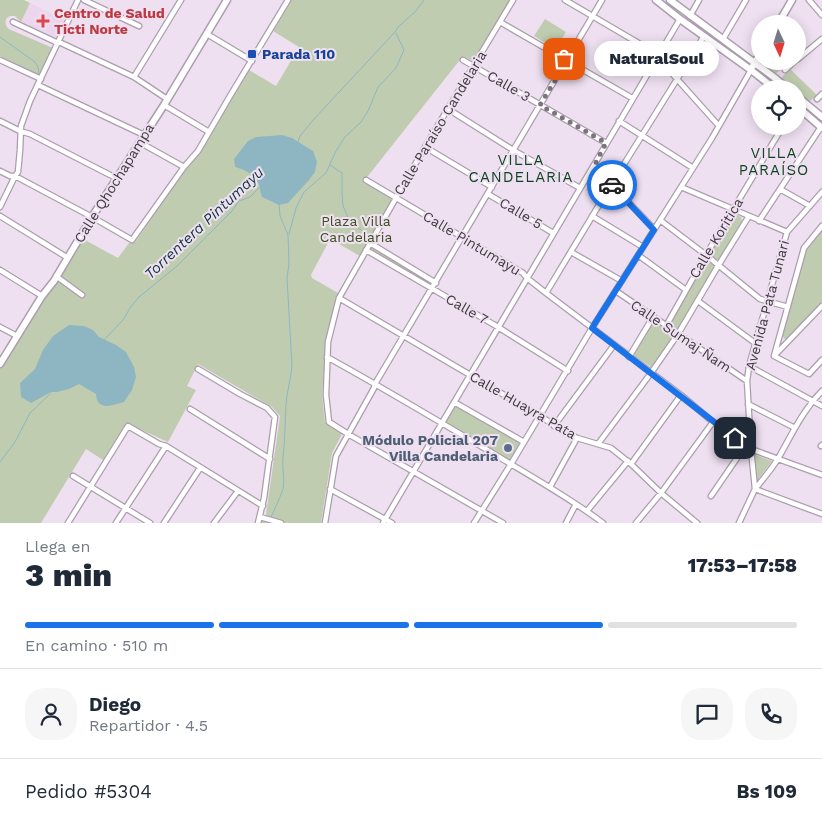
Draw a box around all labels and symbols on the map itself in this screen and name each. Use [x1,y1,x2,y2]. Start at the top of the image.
place label: Centro de Salud Ticti Norte [54,5,165,37]
marker: Centro de Salud Ticti Norte [36,14,50,28]
north arrow [751,15,806,70]
pin [543,38,585,80]
callout: NaturalSoul [594,42,719,76]
place label: Parada 110 [262,46,335,62]
marker: Parada 110 [246,48,258,60]
street label: Calle Paraíso Candelaria [390,48,490,198]
street label: Calle 3 [485,67,533,105]
street label: Calle Qhochapampa [71,120,157,246]
district label: VILLA PARAÍSO [739,144,809,179]
district label: VILLA CANDELARIA [469,151,573,186]
courier [587,160,637,210]
water label: Torrentera Pintumayu [141,163,267,283]
street label: Calle 5 [497,194,545,232]
street label: Calle Koritica [686,195,746,281]
street label: Calle Pintumayu [420,208,524,278]
park label: Plaza Villa Candelaria [320,213,392,245]
street label: Avenida Pata Tunari [742,238,792,372]
street label: Calle 7 [443,291,491,328]
street label: Calle Sumaj Ñam [628,296,734,376]
street label: Calle Huayra Pata [467,368,579,442]
pin [714,417,756,459]
place label: Módulo Policial 207 Villa Candelaria [362,432,499,464]
marker: Módulo Policial 207 Villa Candelaria [502,442,514,454]

